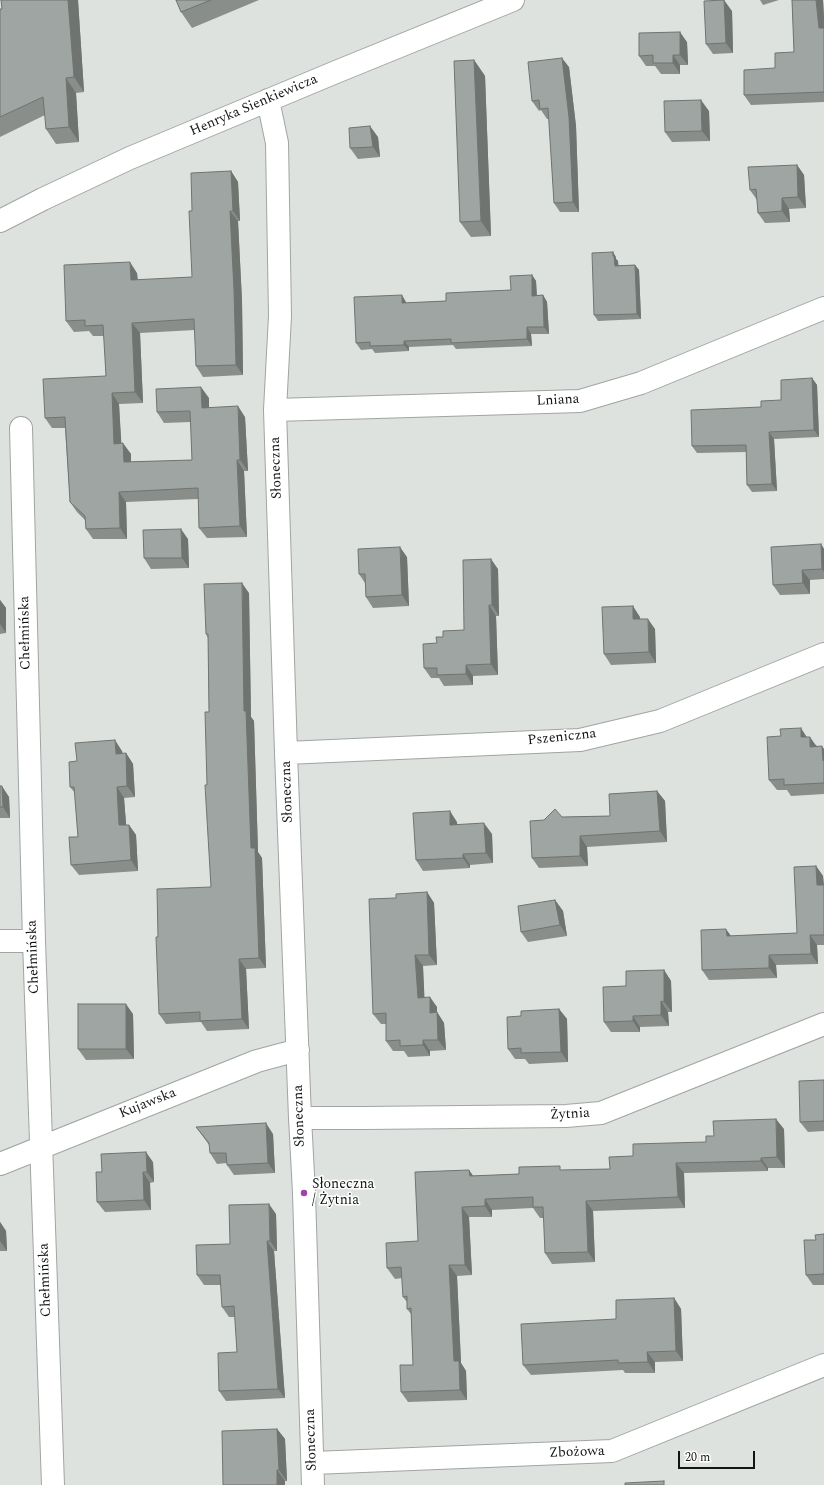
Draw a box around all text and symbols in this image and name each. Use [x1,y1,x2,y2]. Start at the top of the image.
street label: Henryka Sienkiewicza [188,71,320,141]
street label: Lniana [536,391,580,411]
street label: Słoneczna [268,437,286,499]
street label: Chełmińska [17,596,35,670]
street label: Pszeniczna [527,726,597,750]
street label: Słoneczna [279,761,297,823]
street label: Chełmińska [24,920,44,994]
street label: Kujawska [117,1085,179,1123]
street label: Słoneczna [291,1085,309,1147]
street label: Żytnia [550,1106,590,1124]
place label: Słoneczna / Żytnia [312,1177,374,1210]
marker: Słoneczna / Żytnia [299,1188,309,1198]
street label: Chełmińska [36,1243,56,1317]
street label: Słoneczna [303,1409,321,1471]
scale bar [680,1443,757,1469]
street label: Zbożowa [549,1444,605,1462]
text: 20 m [685,1448,710,1467]

